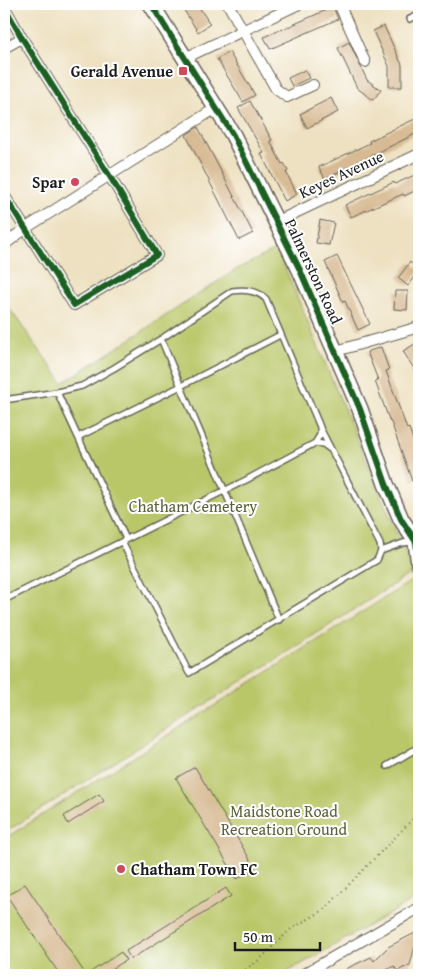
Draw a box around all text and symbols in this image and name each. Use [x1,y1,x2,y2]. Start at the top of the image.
place label: Gerald Avenue [71,59,173,83]
marker: Gerald Avenue [177,65,189,77]
street label: Keyes Avenue [295,144,387,204]
place label: Spar [32,170,66,194]
marker: Spar [69,176,81,188]
street label: Palmerston Road [279,214,349,328]
park label: Chatham Cemetery [129,494,257,518]
park label: Maidstone Road Recreation Ground [221,799,348,841]
place label: Chatham Town FC [131,857,258,881]
marker: Chatham Town FC [115,863,127,875]
scale bar [235,919,320,951]
text: 50 m [243,926,274,947]

